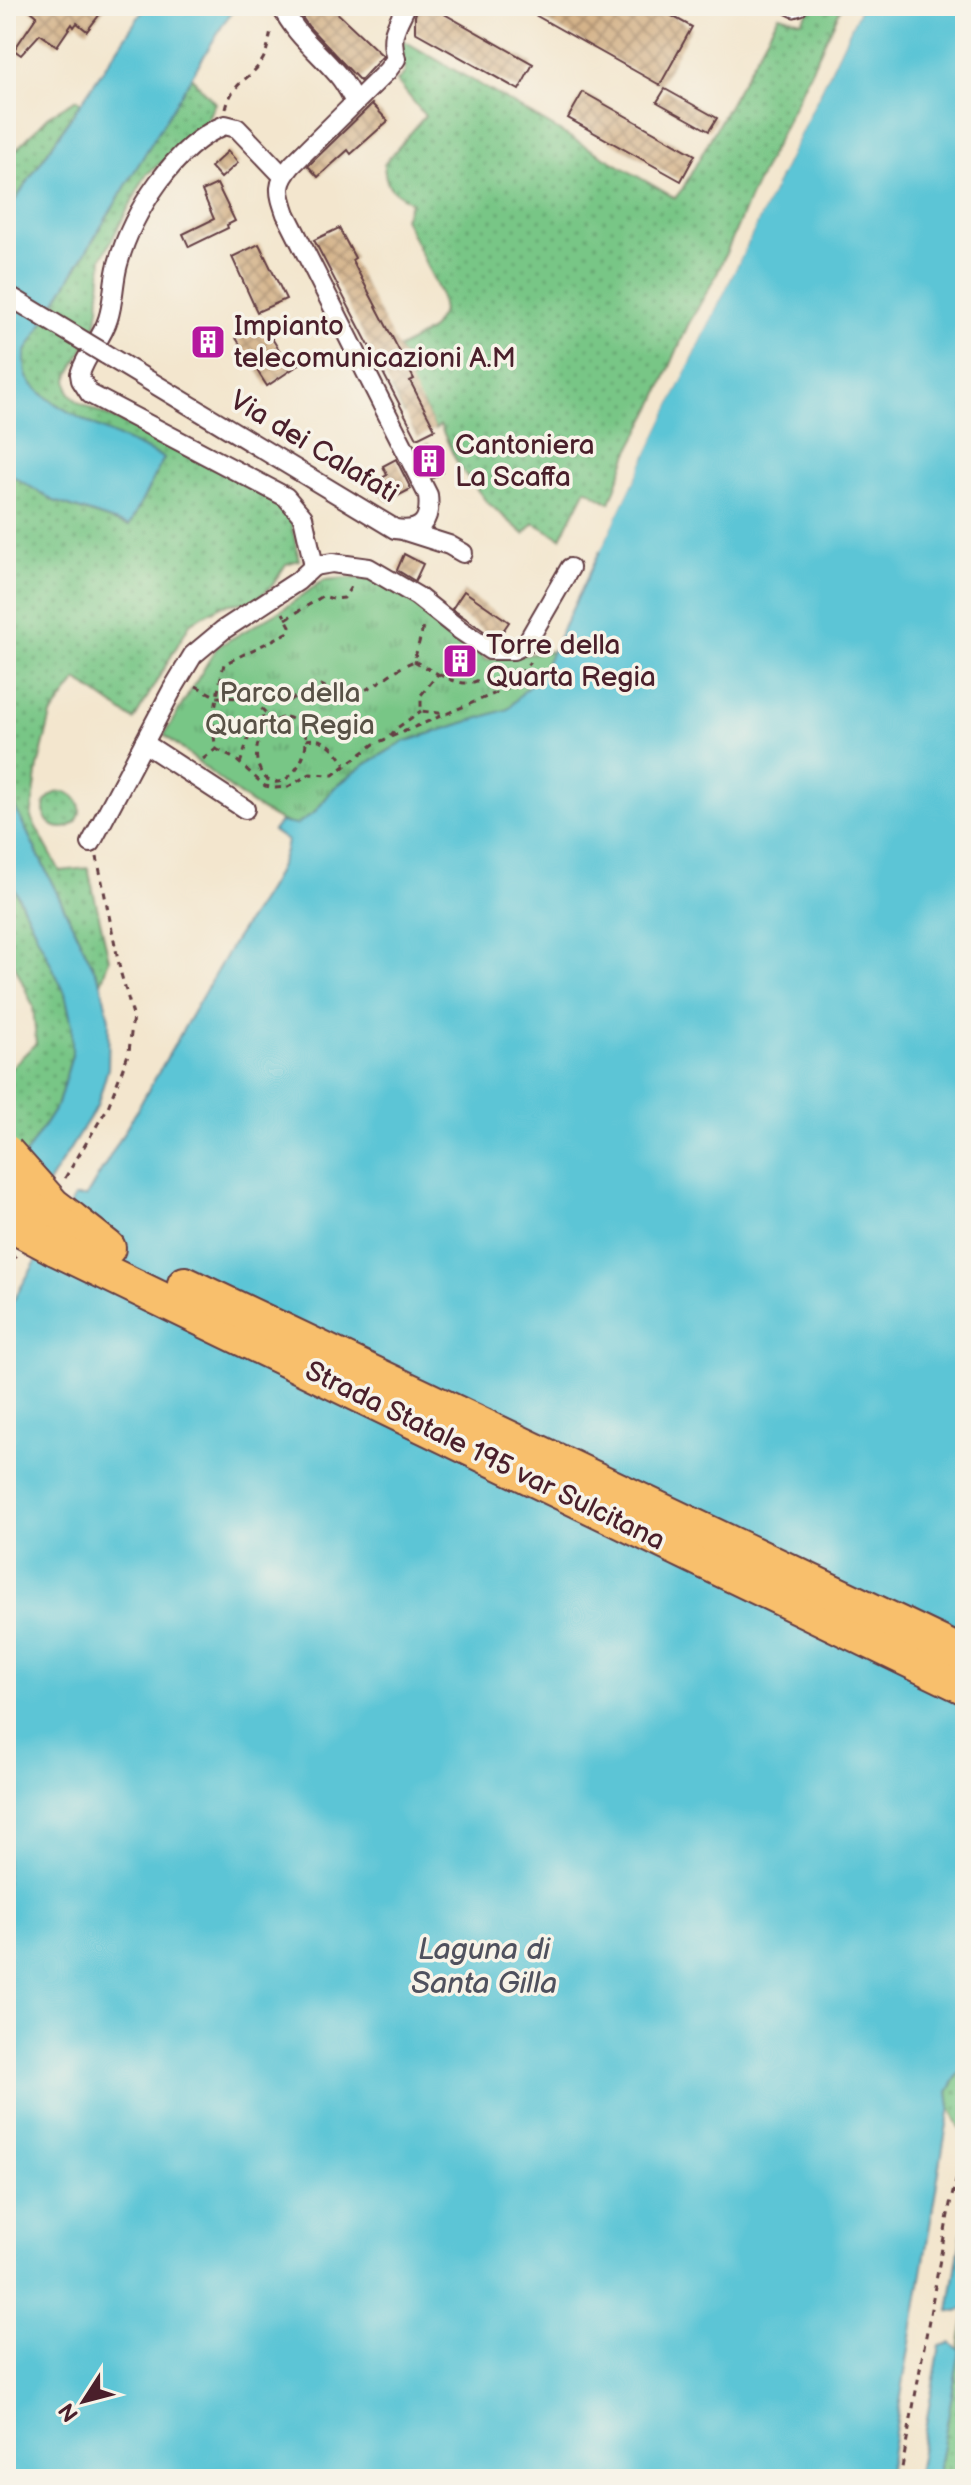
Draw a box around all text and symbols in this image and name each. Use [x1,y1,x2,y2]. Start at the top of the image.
place label: Impianto telecomunicazioni A.M [234,310,516,375]
building icon: Impianto telecomunicazioni A.M [189,323,227,361]
street label: Via dei Calafati [224,384,404,510]
place label: Cantoniera La Scaffa [455,429,595,494]
building icon: Cantoniera La Scaffa [410,442,448,480]
place label: Torre della Quarta Regia [486,629,656,694]
building icon: Torre della Quarta Regia [441,642,479,680]
park label: Parco della Quarta Regia [205,677,375,742]
street label: Strada Statale 195 var Sulcitana [300,1354,670,1558]
water label: Laguna di Santa Gilla [411,1932,557,2002]
north arrow [44,2361,124,2441]
text: N [53,2397,85,2426]

